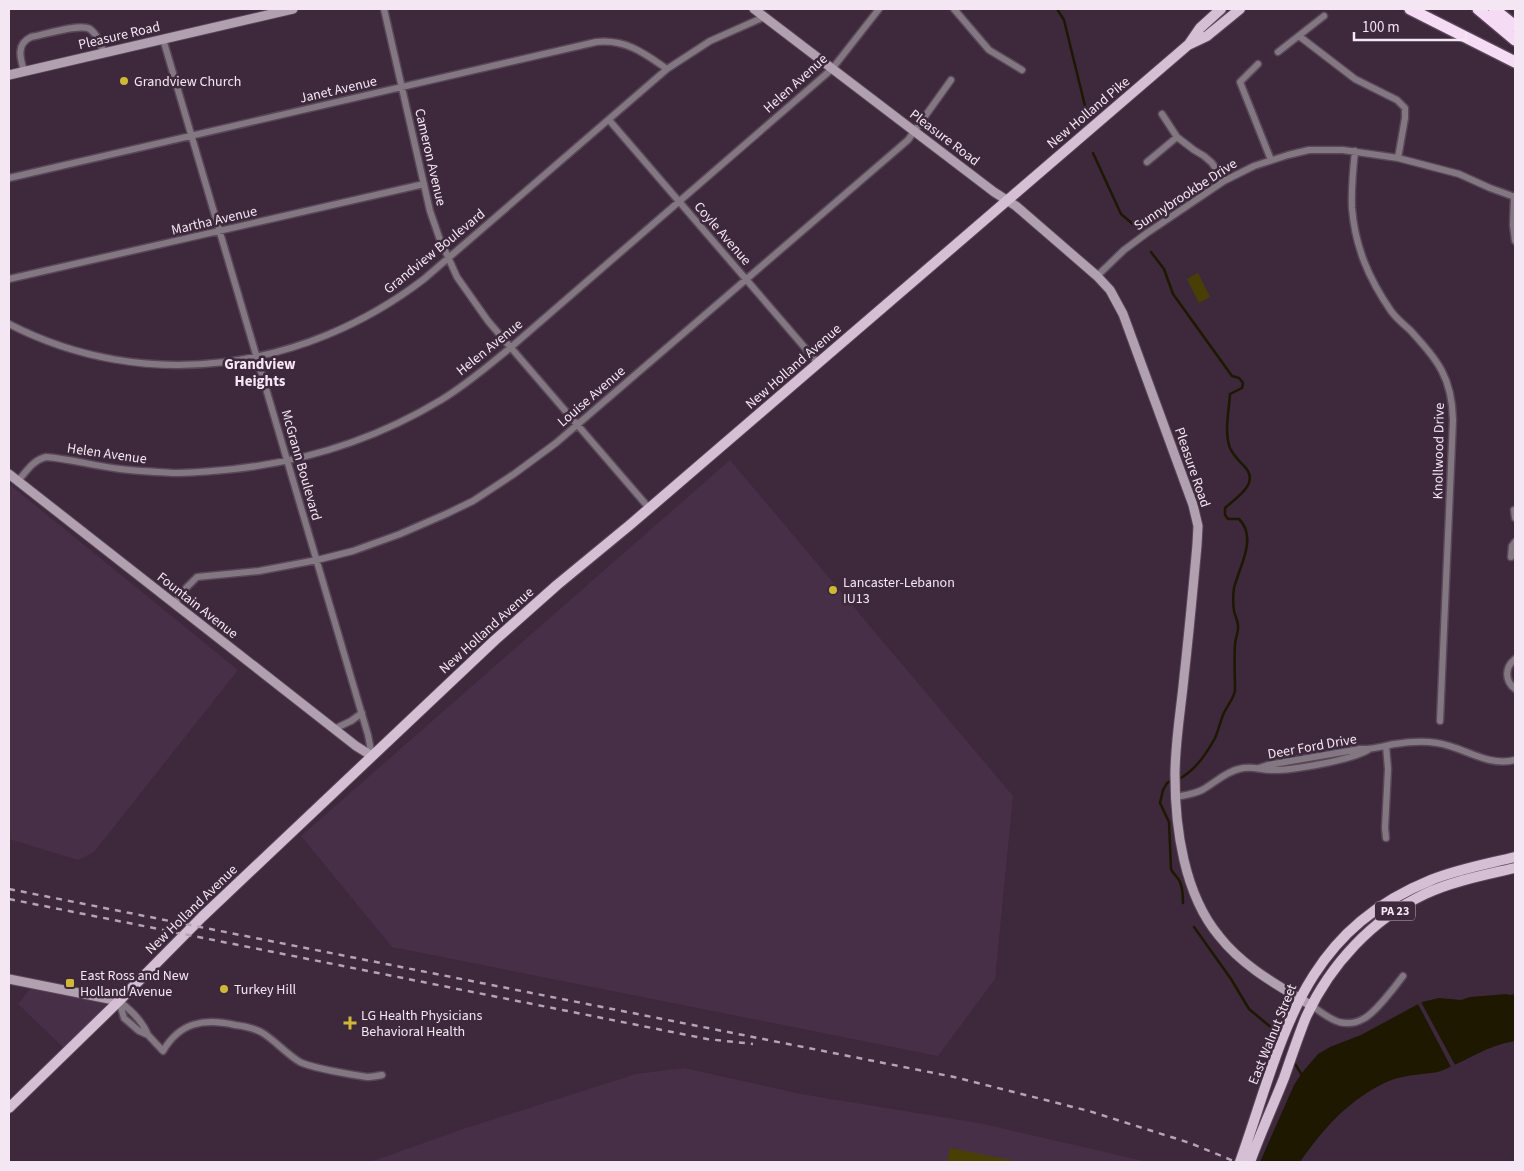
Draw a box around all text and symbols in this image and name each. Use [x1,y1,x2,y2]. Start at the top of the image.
scale bar [1354,10,1466,42]
street label: Pleasure Road [76,17,162,55]
text: 100 m [1362,17,1400,38]
street label: Helen Avenue [759,49,832,118]
street label: Janet Avenue [298,71,379,109]
place label: Grandview Church [134,72,241,92]
street label: New Holland Pike [1043,72,1135,154]
marker: Grandview Church [118,75,130,87]
street label: Pleasure Road [905,105,984,171]
street label: Cameron Avenue [409,106,451,208]
street label: Sunnybrookbe Drive [1130,154,1241,236]
street label: Coyle Avenue [689,197,756,270]
street label: Martha Avenue [169,201,259,241]
street label: Grandview Boulevard [380,205,490,299]
street label: Helen Avenue [452,315,527,381]
street label: New Holland Avenue [741,319,846,414]
district label: Grandview Heights [224,354,296,392]
street label: Louise Avenue [553,362,630,432]
street label: Knollwood Drive [1428,403,1450,499]
street label: McGrann Boulevard [276,407,326,523]
street label: Pleasure Road [1169,425,1215,510]
street label: Helen Avenue [66,439,148,469]
street label: Fountain Avenue [153,568,242,644]
place label: Lancaster-Lebanon IU13 [843,573,955,609]
street label: New Holland Avenue [435,583,538,679]
marker: Lancaster-Lebanon IU13 [827,584,839,596]
street label: Deer Ford Drive [1266,729,1358,765]
street label: New Holland Avenue [141,860,242,959]
road number: PA 23 [1375,901,1415,920]
place label: East Ross and New Holland Avenue [80,966,189,1002]
marker: East Ross and New Holland Avenue [64,977,76,989]
place label: Turkey Hill [234,980,297,1000]
street label: East Walnut Street [1244,981,1302,1088]
marker: Turkey Hill [218,983,230,995]
place label: LG Health Physicians Behavioral Health [361,1006,482,1042]
marker: LG Health Physicians Behavioral Health [343,1016,357,1030]

